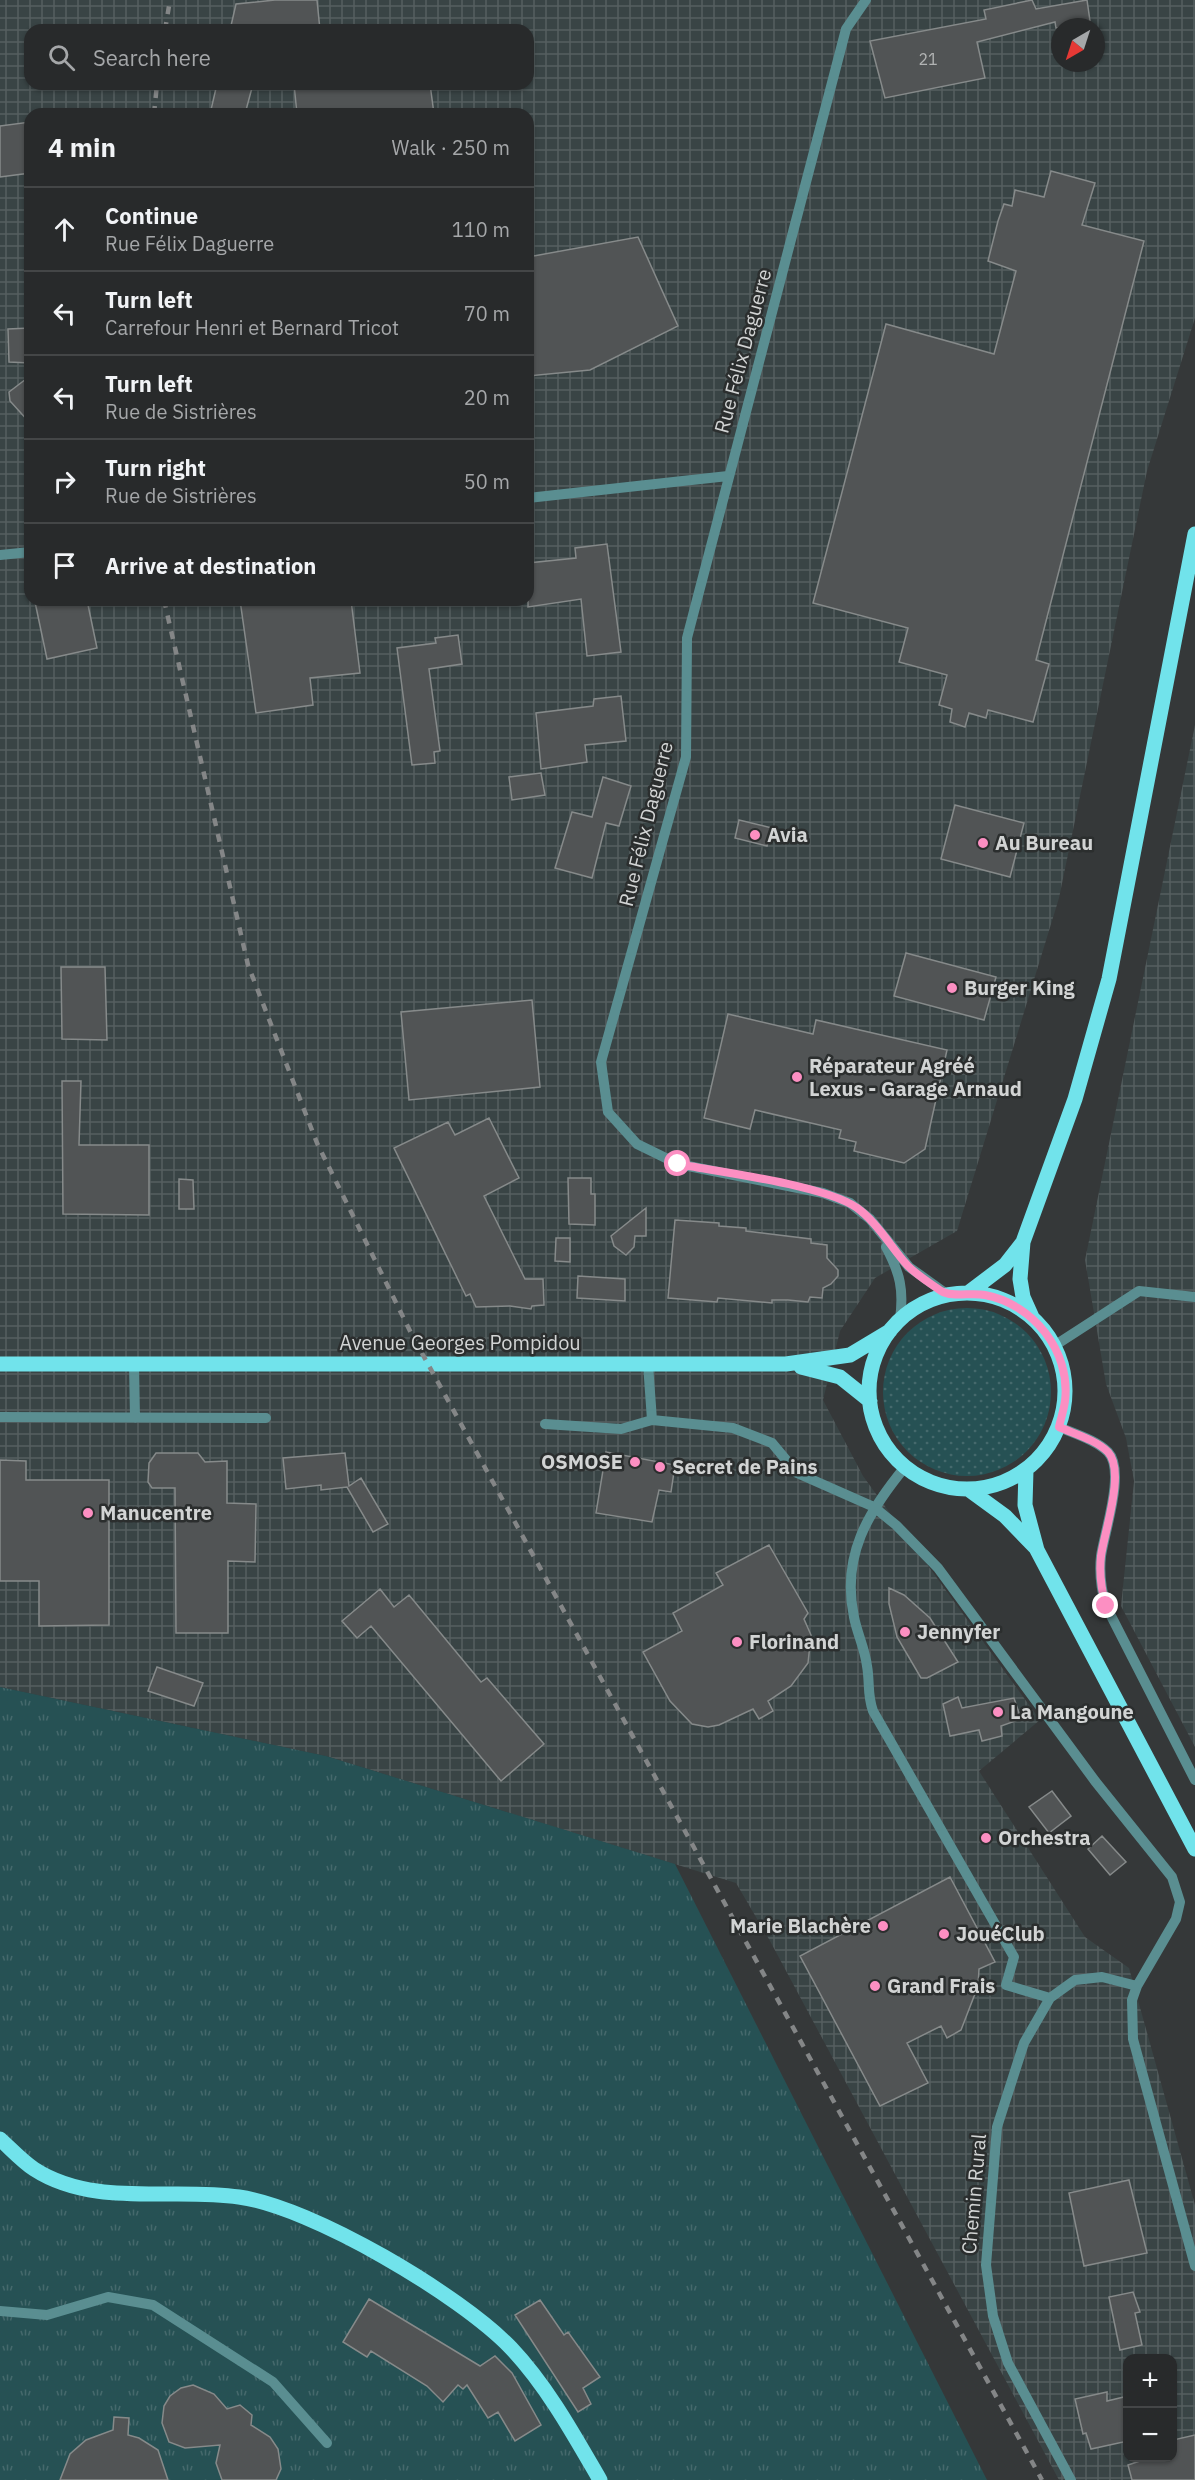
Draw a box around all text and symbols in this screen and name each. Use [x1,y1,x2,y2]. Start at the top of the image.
north arrow [1051,18,1105,72]
search box [24,24,534,90]
icon: search [45,41,78,74]
text: Search here [93,43,211,72]
house number: 21 [918,49,938,69]
text: 4 min [48,130,116,164]
text: Walk · 250 m [392,134,510,161]
text: Continue [105,201,198,230]
icon: ahead [48,213,81,246]
text: 110 m [452,216,510,243]
text: Rue Félix Daguerre [105,230,274,257]
street label: Rue Félix Daguerre [708,266,777,436]
text: Turn left [105,285,193,314]
icon: left [48,297,81,330]
text: 70 m [464,300,510,327]
text: Carrefour Henri et Bernard Tricot [105,314,399,341]
text: Turn left [105,369,193,398]
icon: left [48,381,81,414]
text: 20 m [464,384,510,411]
text: Rue de Sistrières [105,398,257,425]
text: Turn right [105,453,206,482]
icon: right [48,465,81,498]
text: 50 m [464,468,510,495]
text: Rue de Sistrières [105,482,257,509]
icon: arrive [48,549,81,582]
text: Arrive at destination [105,551,316,580]
street label: Rue Félix Daguerre [612,738,679,909]
place label: Avia [767,821,808,848]
marker: Avia [748,828,762,842]
place label: Au Bureau [995,829,1093,856]
marker: Au Bureau [976,836,990,850]
place label: Burger King [964,974,1076,1001]
marker: Burger King [945,981,959,995]
place label: Réparateur Agréé Lexus - Garage Arnaud [809,1052,1022,1102]
marker: Réparateur Agréé Lexus - Garage Arnaud [790,1070,804,1084]
route start [664,1150,690,1176]
street label: Avenue Georges Pompidou [339,1329,581,1356]
place label: OSMOSE [541,1448,623,1475]
place label: Secret de Pains [672,1453,818,1480]
marker: OSMOSE [628,1455,642,1469]
marker: Secret de Pains [653,1460,667,1474]
place label: Manucentre [100,1499,212,1526]
marker: Manucentre [81,1506,95,1520]
route end [1092,1592,1118,1618]
place label: Jennyfer [917,1618,1000,1645]
marker: Jennyfer [898,1625,912,1639]
place label: Florinand [749,1628,839,1655]
marker: Florinand [730,1635,744,1649]
place label: La Mangoune [1010,1698,1134,1725]
marker: La Mangoune [991,1705,1005,1719]
place label: Orchestra [998,1824,1091,1851]
marker: Orchestra [979,1831,993,1845]
place label: Marie Blachère [730,1912,871,1939]
marker: Marie Blachère [876,1919,890,1933]
place label: JouéClub [956,1920,1045,1947]
marker: JouéClub [937,1927,951,1941]
place label: Grand Frais [887,1972,995,1999]
marker: Grand Frais [868,1979,882,1993]
street label: Chemin Rural [955,2133,992,2255]
map controls [1123,2354,1177,2462]
button: + [1123,2354,1177,2408]
button: − [1123,2408,1177,2462]

